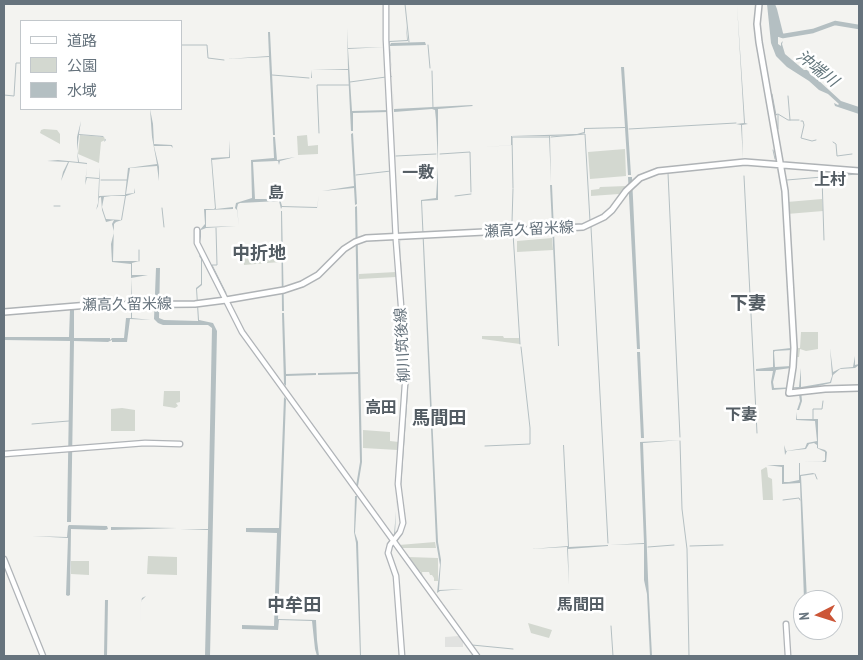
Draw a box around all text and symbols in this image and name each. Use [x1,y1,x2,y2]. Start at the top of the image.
legend [20,20,182,110]
text: 道路 [67,31,97,50]
water label: 沖端川 [792,47,842,91]
text: 公園 [67,56,97,75]
text: 水域 [67,81,97,100]
district label: 一敷 [402,163,434,183]
district label: 上村 [814,170,846,190]
district label: 島 [268,183,284,203]
street label: 瀬高久留米線 [484,219,574,241]
district label: 中折地 [232,243,286,265]
district label: 下妻 [730,293,766,315]
street label: 瀬高久留米線 [82,295,172,315]
street label: 柳川筑後線 [392,307,414,383]
district label: 高田 [365,398,397,418]
district label: 下妻 [725,405,757,425]
district label: 馬間田 [412,408,466,430]
north arrow [793,590,843,640]
district label: 中牟田 [267,595,321,617]
district label: 馬間田 [557,595,605,615]
text: N [795,612,813,621]

